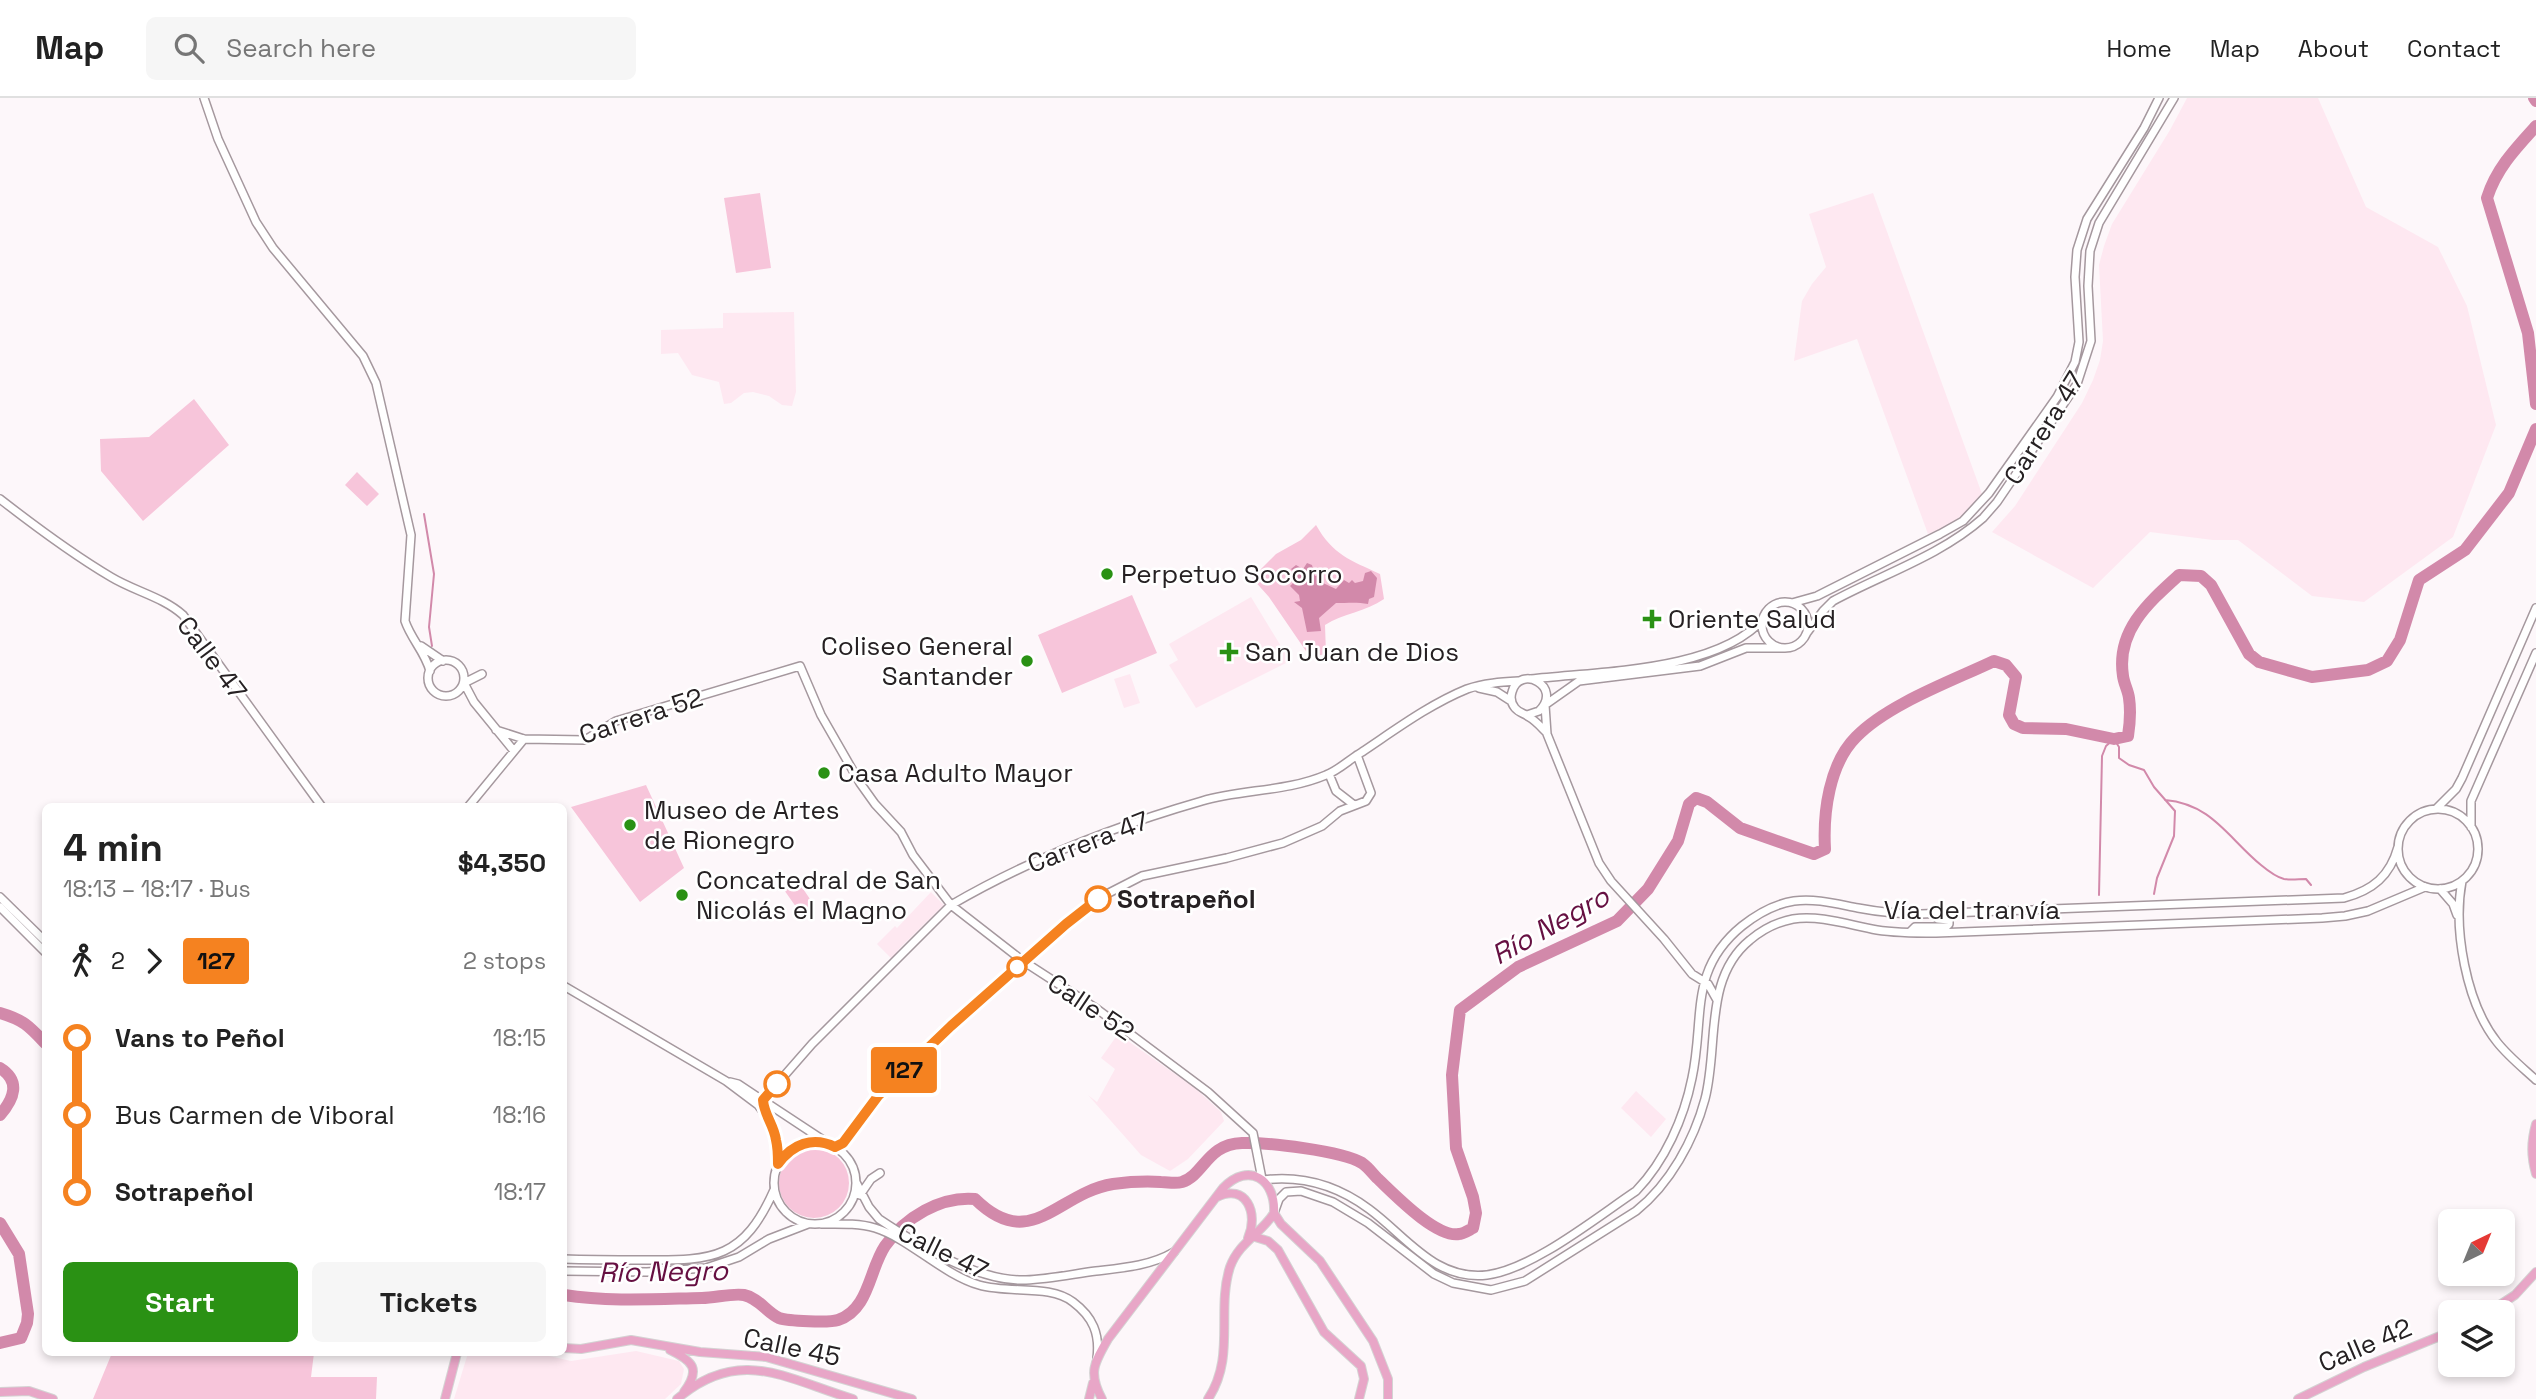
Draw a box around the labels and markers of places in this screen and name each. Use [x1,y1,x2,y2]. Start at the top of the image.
place label: Perpetuo Socorro [1121,557,1342,591]
marker: Perpetuo Socorro [1099,566,1115,582]
place label: Oriente Salud [1668,602,1836,636]
marker: Oriente Salud [1642,609,1662,629]
place label: Coliseo General Santander [821,629,1013,693]
place label: San Juan de Dios [1245,635,1459,669]
marker: San Juan de Dios [1219,642,1239,662]
marker: Coliseo General Santander [1019,653,1035,669]
place label: Casa Adulto Mayor [838,756,1073,790]
marker: Casa Adulto Mayor [816,765,832,781]
place label: Museo de Artes de Rionegro [644,793,839,857]
marker: Museo de Artes de Rionegro [622,817,638,833]
place label: Concatedral de San Nicolás el Magno [696,863,941,927]
place label: Sotrapeñol [1117,882,1256,916]
marker: Sotrapeñol [1085,886,1111,912]
marker: Concatedral de San Nicolás el Magno [674,887,690,903]
unlabelled marker [1007,957,1027,977]
unlabelled marker [764,1071,790,1097]

